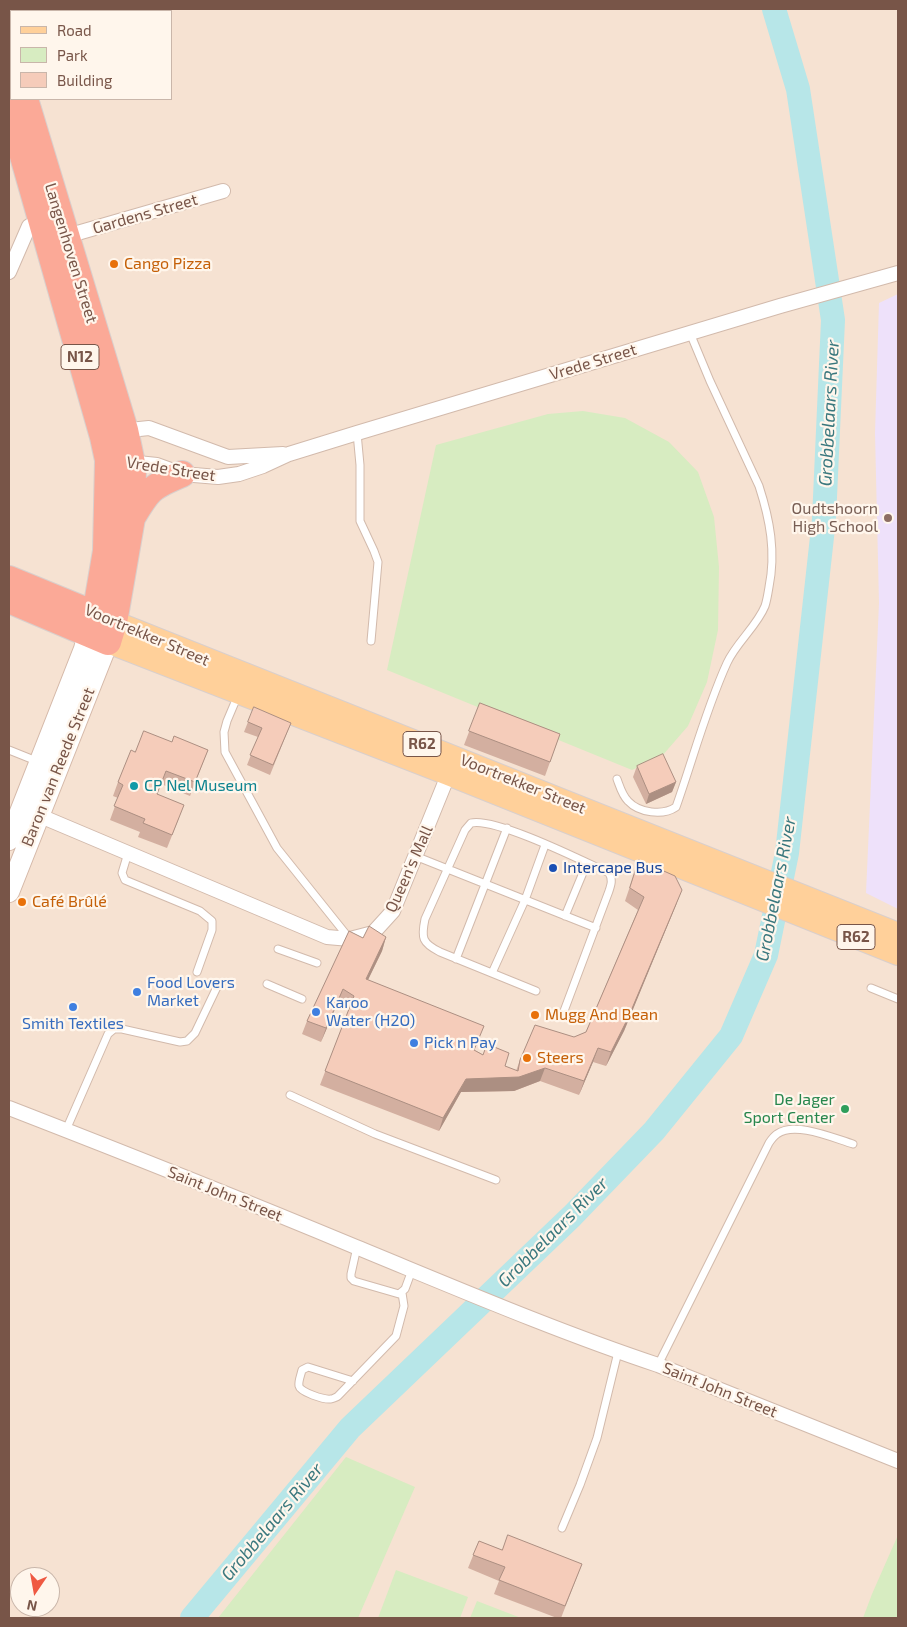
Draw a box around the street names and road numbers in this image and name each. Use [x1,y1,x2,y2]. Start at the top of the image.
street label: Langenhoven Street [41,181,101,325]
street label: Gardens Street [90,190,200,238]
street label: Vrede Street [547,340,639,384]
road number: N12 [61,344,99,370]
street label: Vrede Street [125,452,217,486]
street label: Voortrekker Street [82,600,212,670]
street label: Baron van Reede Street [17,685,99,849]
road number: R62 [403,732,441,756]
street label: Voortrekker Street [457,750,589,818]
street label: Queen's Mall [381,822,437,916]
road number: R62 [837,924,875,950]
street label: Saint John Street [165,1162,285,1226]
street label: Saint John Street [660,1358,780,1422]

